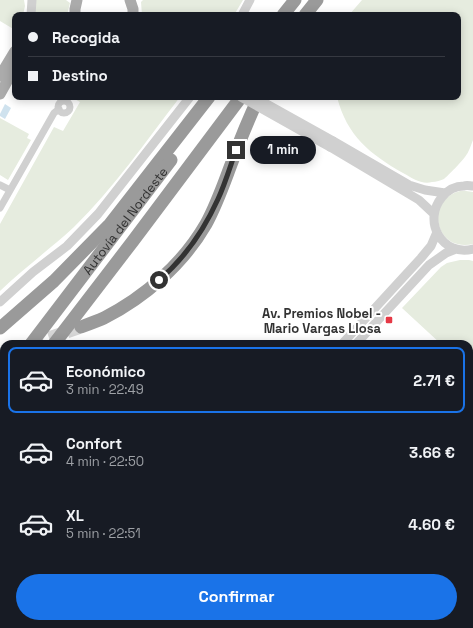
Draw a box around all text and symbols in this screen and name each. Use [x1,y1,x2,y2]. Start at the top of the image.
text: Recogida [52,28,120,47]
text: Destino [52,66,108,85]
callout: 1 min [250,136,316,164]
route end [227,141,245,159]
text: 1 min [267,141,299,158]
street label: Autovía del Nordeste [78,163,171,278]
route start [150,271,168,289]
place label: Av. Premios Nobel - Mario Vargas Llosa [262,305,381,337]
marker: Av. Premios Nobel - Mario Vargas Llosa [384,315,394,325]
icon: car [18,362,54,398]
text: Económico [66,362,145,381]
text: 2.71 € [413,371,455,390]
text: 3 min · 22:49 [66,381,144,398]
icon: car [18,434,54,470]
text: Confort [66,434,122,453]
text: 3.66 € [409,443,455,462]
text: 4 min · 22:50 [66,453,144,470]
icon: car [18,506,54,542]
text: XL [66,506,84,525]
text: 4.60 € [408,515,455,534]
text: 5 min · 22:51 [66,525,141,542]
button: Confirmar [16,574,457,620]

